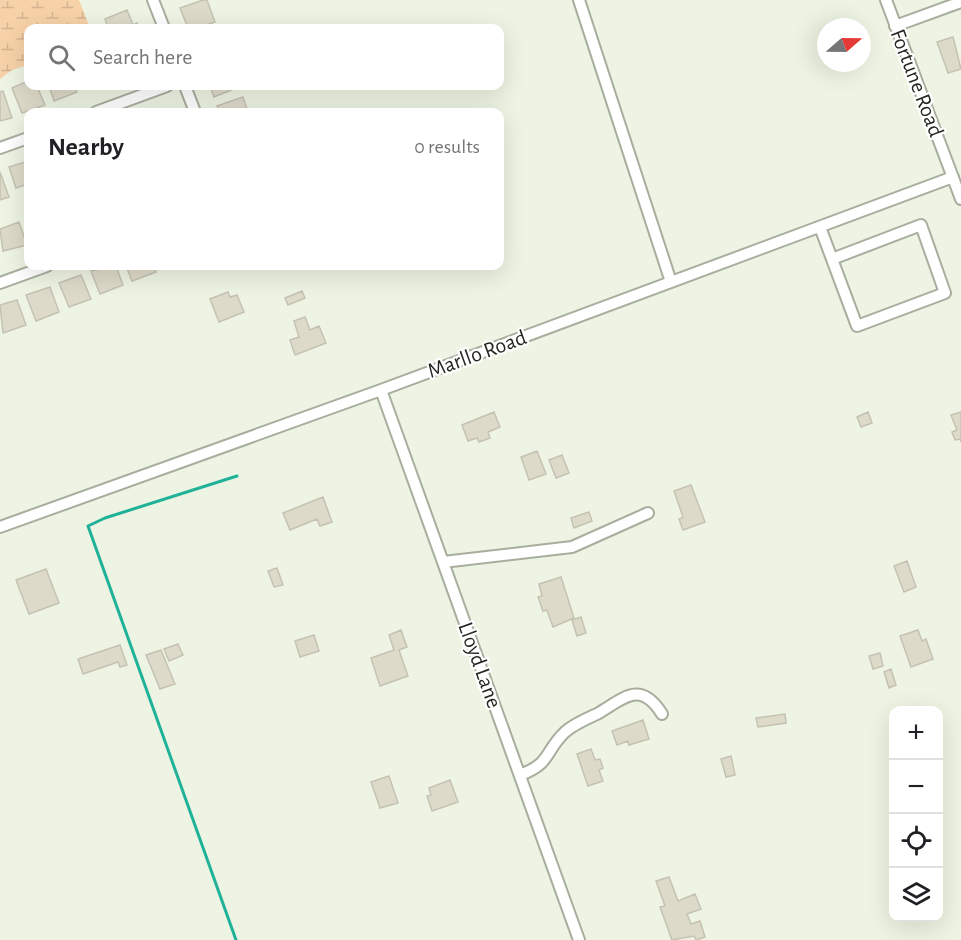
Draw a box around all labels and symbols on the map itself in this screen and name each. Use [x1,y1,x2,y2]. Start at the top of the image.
north arrow [817,18,871,72]
street label: Fortune Road [886,26,948,140]
street label: Marllo Road [425,326,529,382]
street label: Lloyd Lane [454,619,506,711]

